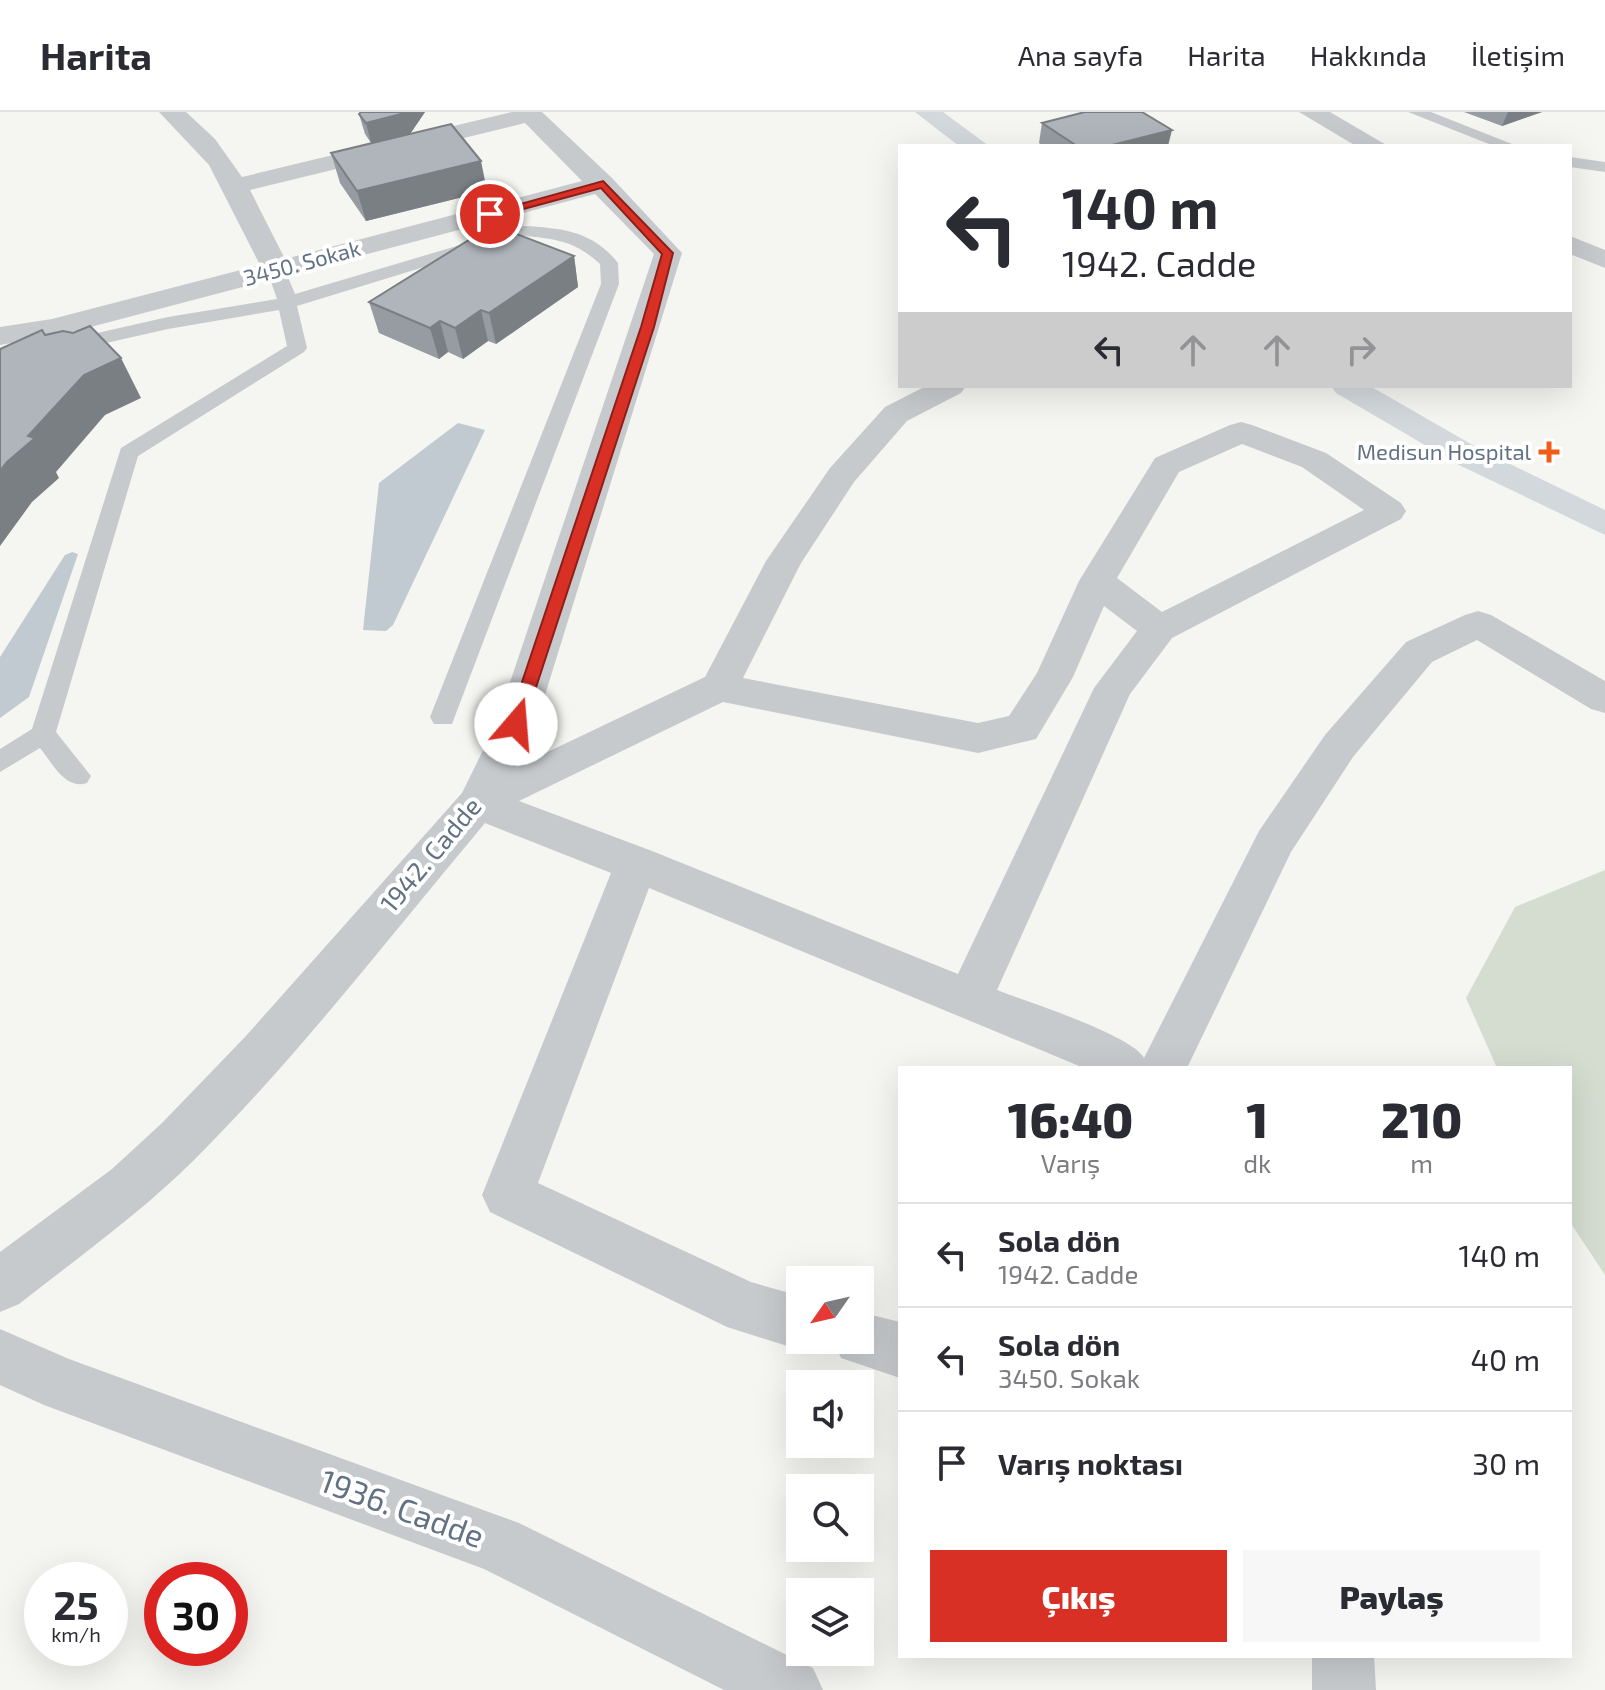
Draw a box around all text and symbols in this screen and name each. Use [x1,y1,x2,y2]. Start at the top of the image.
text: Harita [40,32,152,78]
text: Ana sayfa [1018,38,1143,72]
text: Harita [1187,38,1266,72]
text: Hakkında [1310,38,1427,72]
text: İletişim [1471,38,1565,72]
text: 140 m [1062,173,1219,240]
icon: left [930,176,1034,280]
pin [456,180,524,248]
icon: arrive [468,192,512,236]
street label: 3450. Sokak [240,234,363,290]
text: 1942. Cadde [1062,241,1256,284]
icon: left [1087,328,1131,372]
icon: ahead [1171,328,1215,372]
icon: ahead [1255,328,1299,372]
icon: right [1339,328,1383,372]
place label: Medisun Hospital [1357,438,1531,464]
marker: Medisun Hospital [1538,441,1560,463]
position arrow [474,682,558,766]
street label: 1942. Cadde [373,790,487,918]
text: 16:40 [1008,1090,1133,1148]
text: 1 [1246,1090,1268,1148]
text: 210 [1381,1090,1462,1148]
text: Varış [1041,1147,1100,1178]
text: dk [1243,1147,1271,1178]
text: m [1410,1147,1433,1178]
text: Sola dön [998,1222,1120,1258]
icon: left [930,1233,974,1277]
text: 140 m [1459,1237,1540,1273]
text: 1942. Cadde [998,1258,1138,1289]
north arrow [786,1266,874,1354]
map controls [786,1266,874,1666]
text: Sola dön [998,1326,1120,1362]
icon: left [930,1337,974,1381]
text: 40 m [1470,1341,1540,1377]
text: 3450. Sokak [998,1362,1140,1393]
button: sound [786,1370,874,1458]
icon: arrive [930,1441,974,1485]
text: Varış noktası [998,1445,1183,1481]
text: 30 m [1472,1445,1540,1481]
street label: 1936. Cadde [316,1460,490,1554]
button: search [786,1474,874,1562]
button: Çıkış [930,1550,1227,1642]
button: Paylaş [1243,1550,1540,1642]
speed limit sign: 30 [144,1562,248,1666]
button: layers [786,1578,874,1666]
text: 25 [53,1580,99,1628]
text: km/h [51,1622,101,1646]

